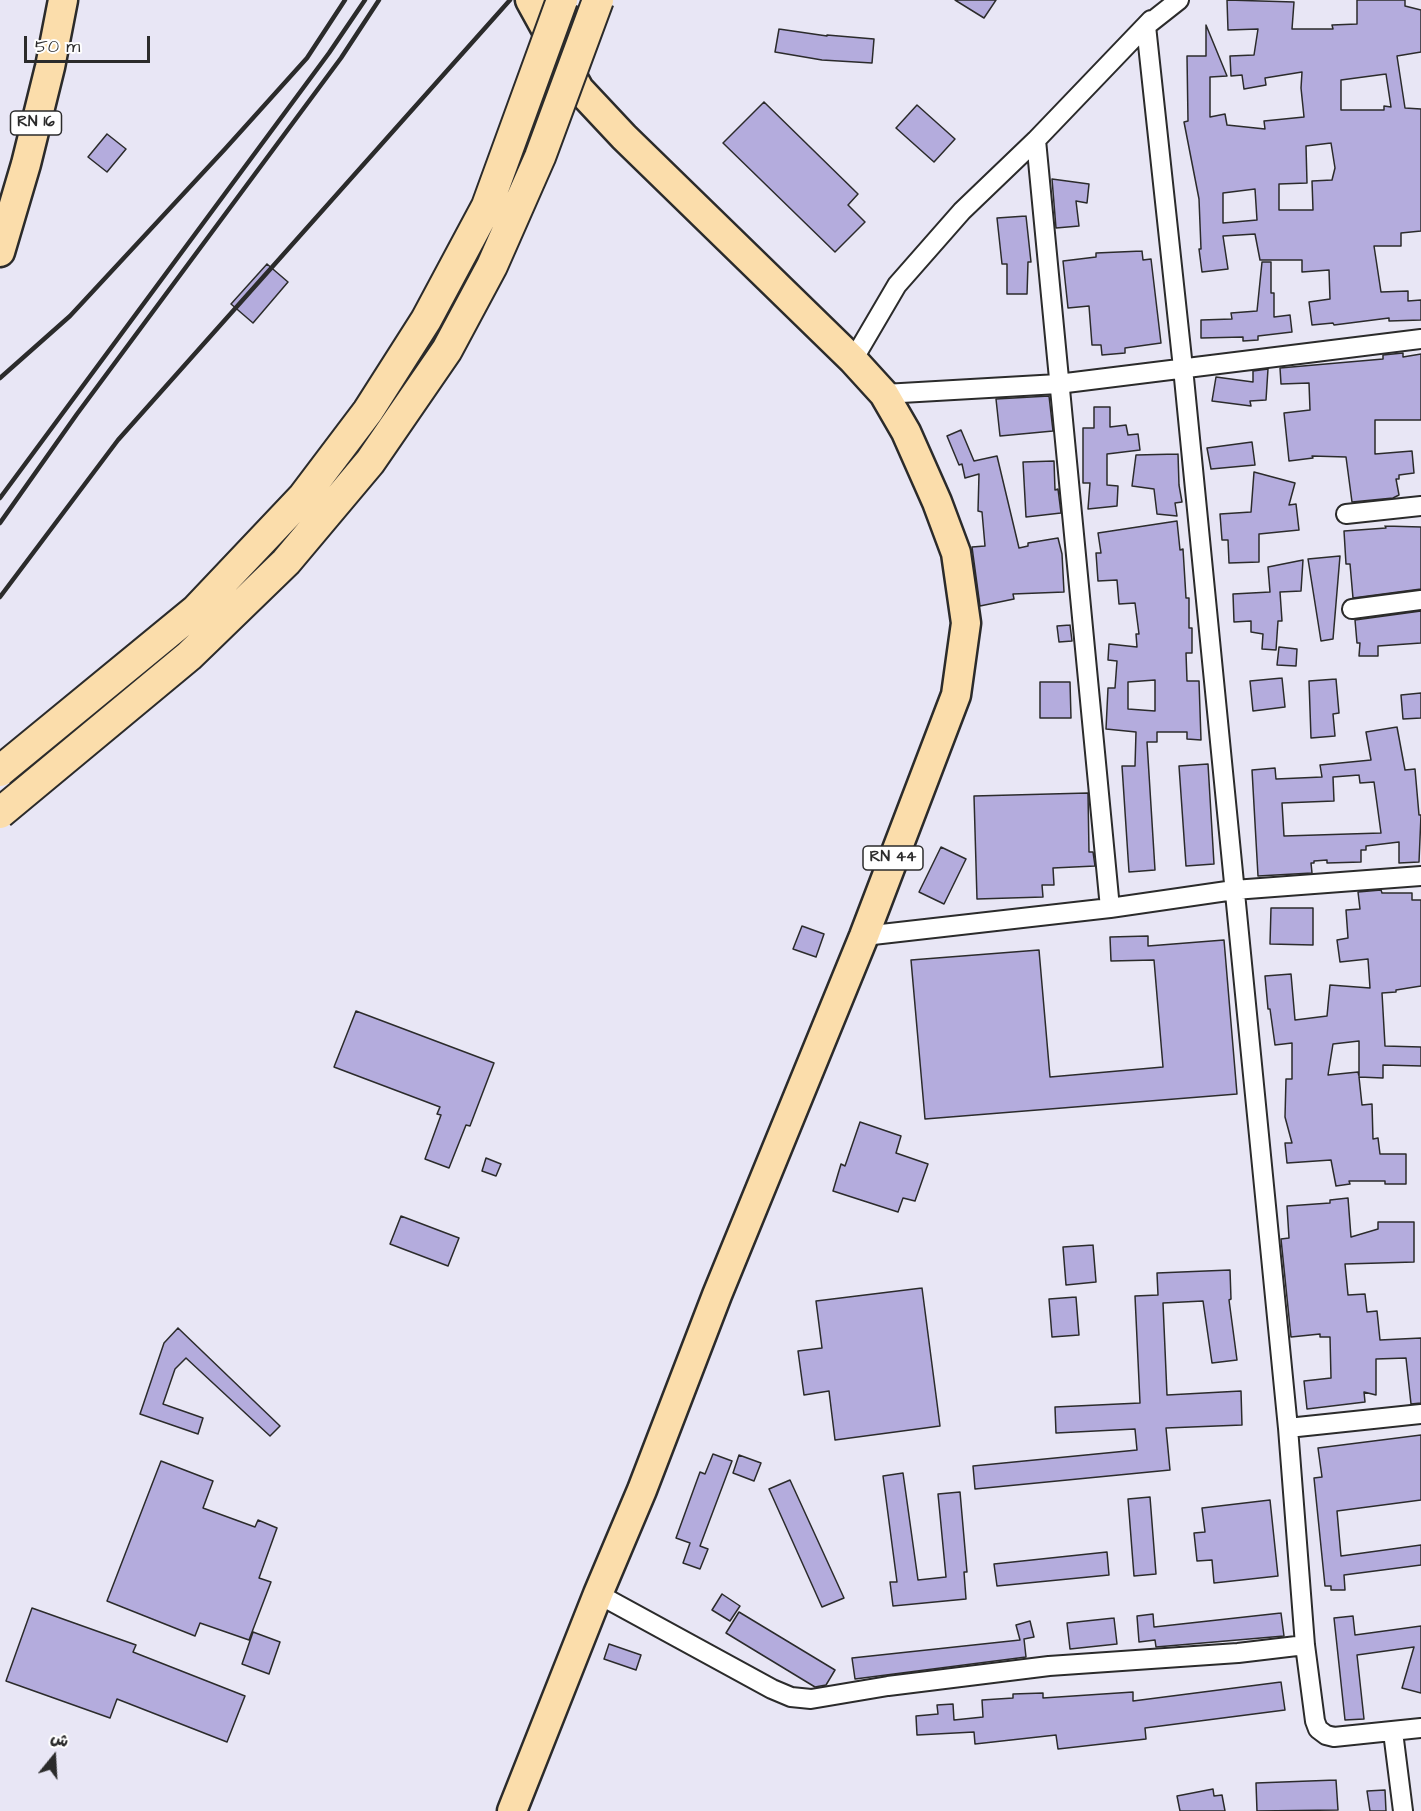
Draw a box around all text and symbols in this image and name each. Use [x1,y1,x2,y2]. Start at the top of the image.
scale bar [27,24,153,62]
text: 50 m [35,34,80,59]
road number: RN 16 [10,111,62,135]
road number: RN 44 [863,846,923,870]
north arrow [24,1727,84,1787]
text: ش [48,1727,71,1753]

